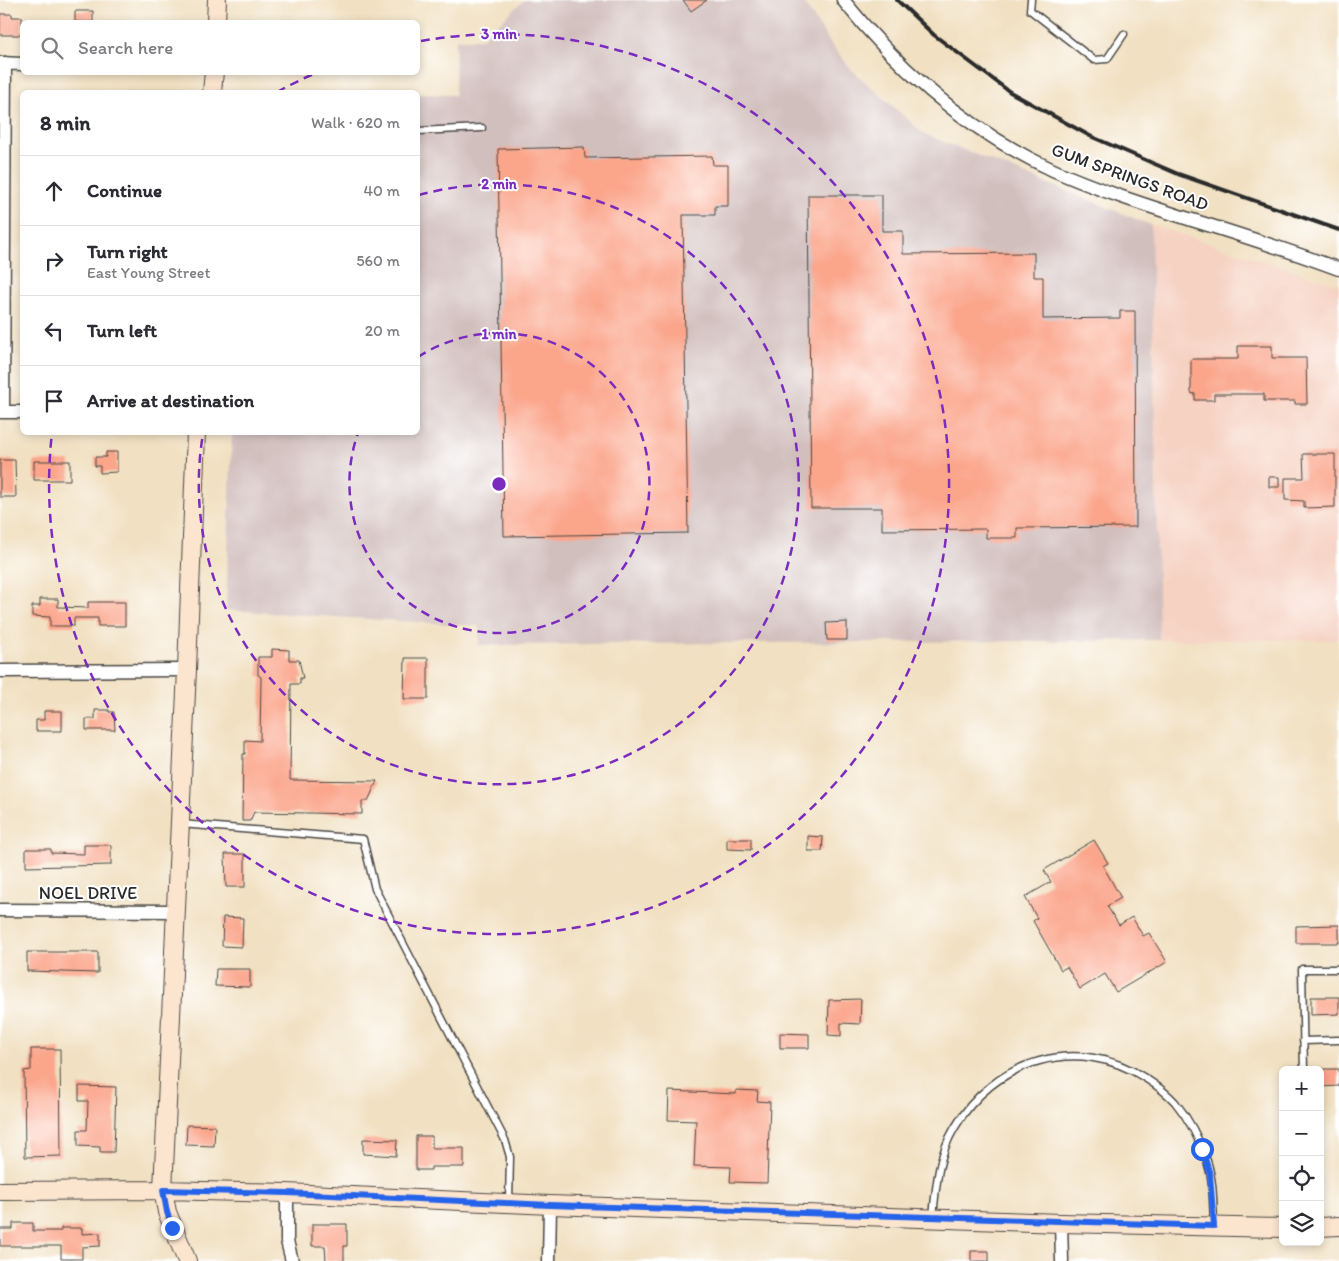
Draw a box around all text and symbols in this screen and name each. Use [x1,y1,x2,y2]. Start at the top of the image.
search box [20,20,420,75]
text: 3 min [481,25,518,43]
icon: search [38,34,66,62]
text: Search here [78,36,173,59]
text: 8 min [40,110,90,135]
text: Walk · 620 m [311,113,400,132]
street label: GUM SPRINGS ROAD [1049,138,1212,216]
text: 2 min [481,175,518,193]
icon: ahead [40,177,68,205]
text: Continue [87,179,162,202]
text: 40 m [363,181,400,200]
text: Turn right [87,240,168,263]
icon: right [40,247,68,275]
text: 560 m [356,251,400,270]
text: East Young Street [87,263,210,282]
icon: left [40,317,68,345]
text: Turn left [87,319,157,342]
text: 20 m [365,321,400,340]
text: 1 min [482,325,517,343]
icon: arrive [40,387,68,415]
text: Arrive at destination [87,389,254,412]
centre of rings [490,475,508,493]
street label: NOEL DRIVE [39,882,137,904]
map controls [1279,1066,1324,1246]
button: + [1279,1066,1324,1111]
button: − [1279,1111,1324,1156]
route start [1191,1138,1214,1161]
button: locate [1279,1156,1324,1201]
button: layers [1279,1201,1324,1246]
route end [161,1217,184,1240]

